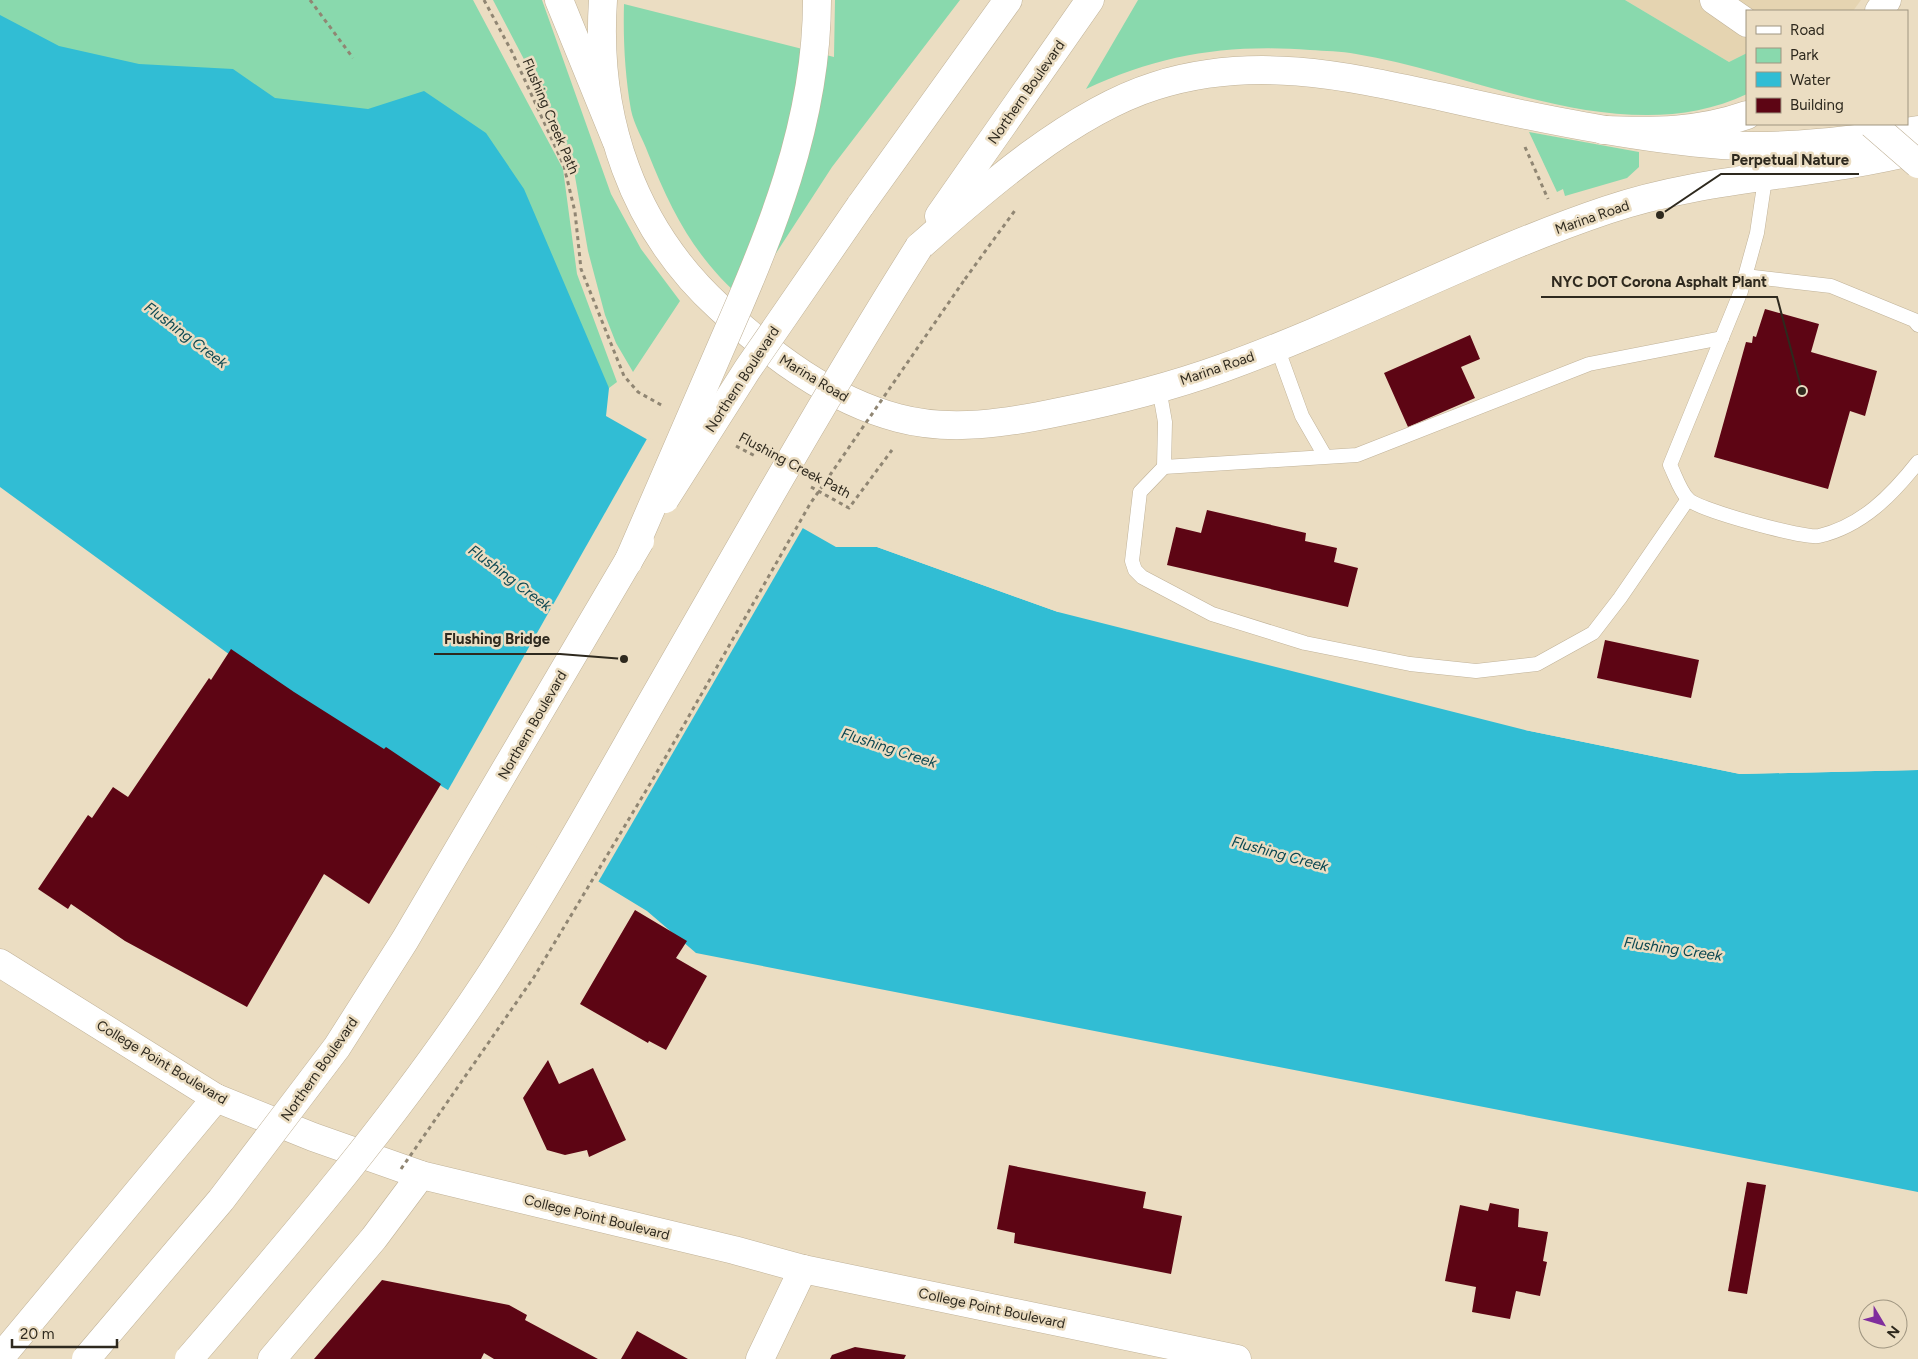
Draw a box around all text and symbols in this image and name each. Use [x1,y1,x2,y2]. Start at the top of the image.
legend [1746,10,1908,125]
text: Road [1790,21,1825,39]
street label: Northern Boulevard [984,37,1069,147]
text: Park [1790,46,1819,64]
street label: Flushing Creek Path [518,56,583,177]
text: Water [1790,71,1830,89]
text: Building [1790,96,1844,114]
callout: Perpetual Nature [1721,144,1859,174]
text: Perpetual Nature [1731,151,1850,169]
street label: Marina Road [1553,197,1632,238]
callout: NYC DOT Corona Asphalt Plant [1541,267,1777,297]
text: NYC DOT Corona Asphalt Plant [1551,273,1767,291]
water label: Flushing Creek [141,298,232,372]
street label: Northern Boulevard [702,323,783,435]
street label: Marina Road [1178,348,1257,389]
street label: Marina Road [776,351,851,406]
street label: Flushing Creek Path [736,429,854,502]
water label: Flushing Creek [465,541,556,615]
callout: Flushing Bridge [434,624,560,654]
text: Flushing Bridge [444,630,551,648]
street label: Northern Boulevard [494,668,570,783]
water label: Flushing Creek [839,724,940,772]
water label: Flushing Creek [1230,832,1331,876]
water label: Flushing Creek [1623,933,1724,965]
street label: Northern Boulevard [277,1014,362,1124]
street label: College Point Boulevard [93,1017,230,1108]
street label: College Point Boulevard [522,1191,671,1244]
street label: College Point Boulevard [917,1285,1067,1332]
north arrow [1858,1299,1908,1349]
scale bar [12,1316,118,1348]
text: N [1883,1322,1903,1341]
text: 20 m [20,1325,54,1343]

